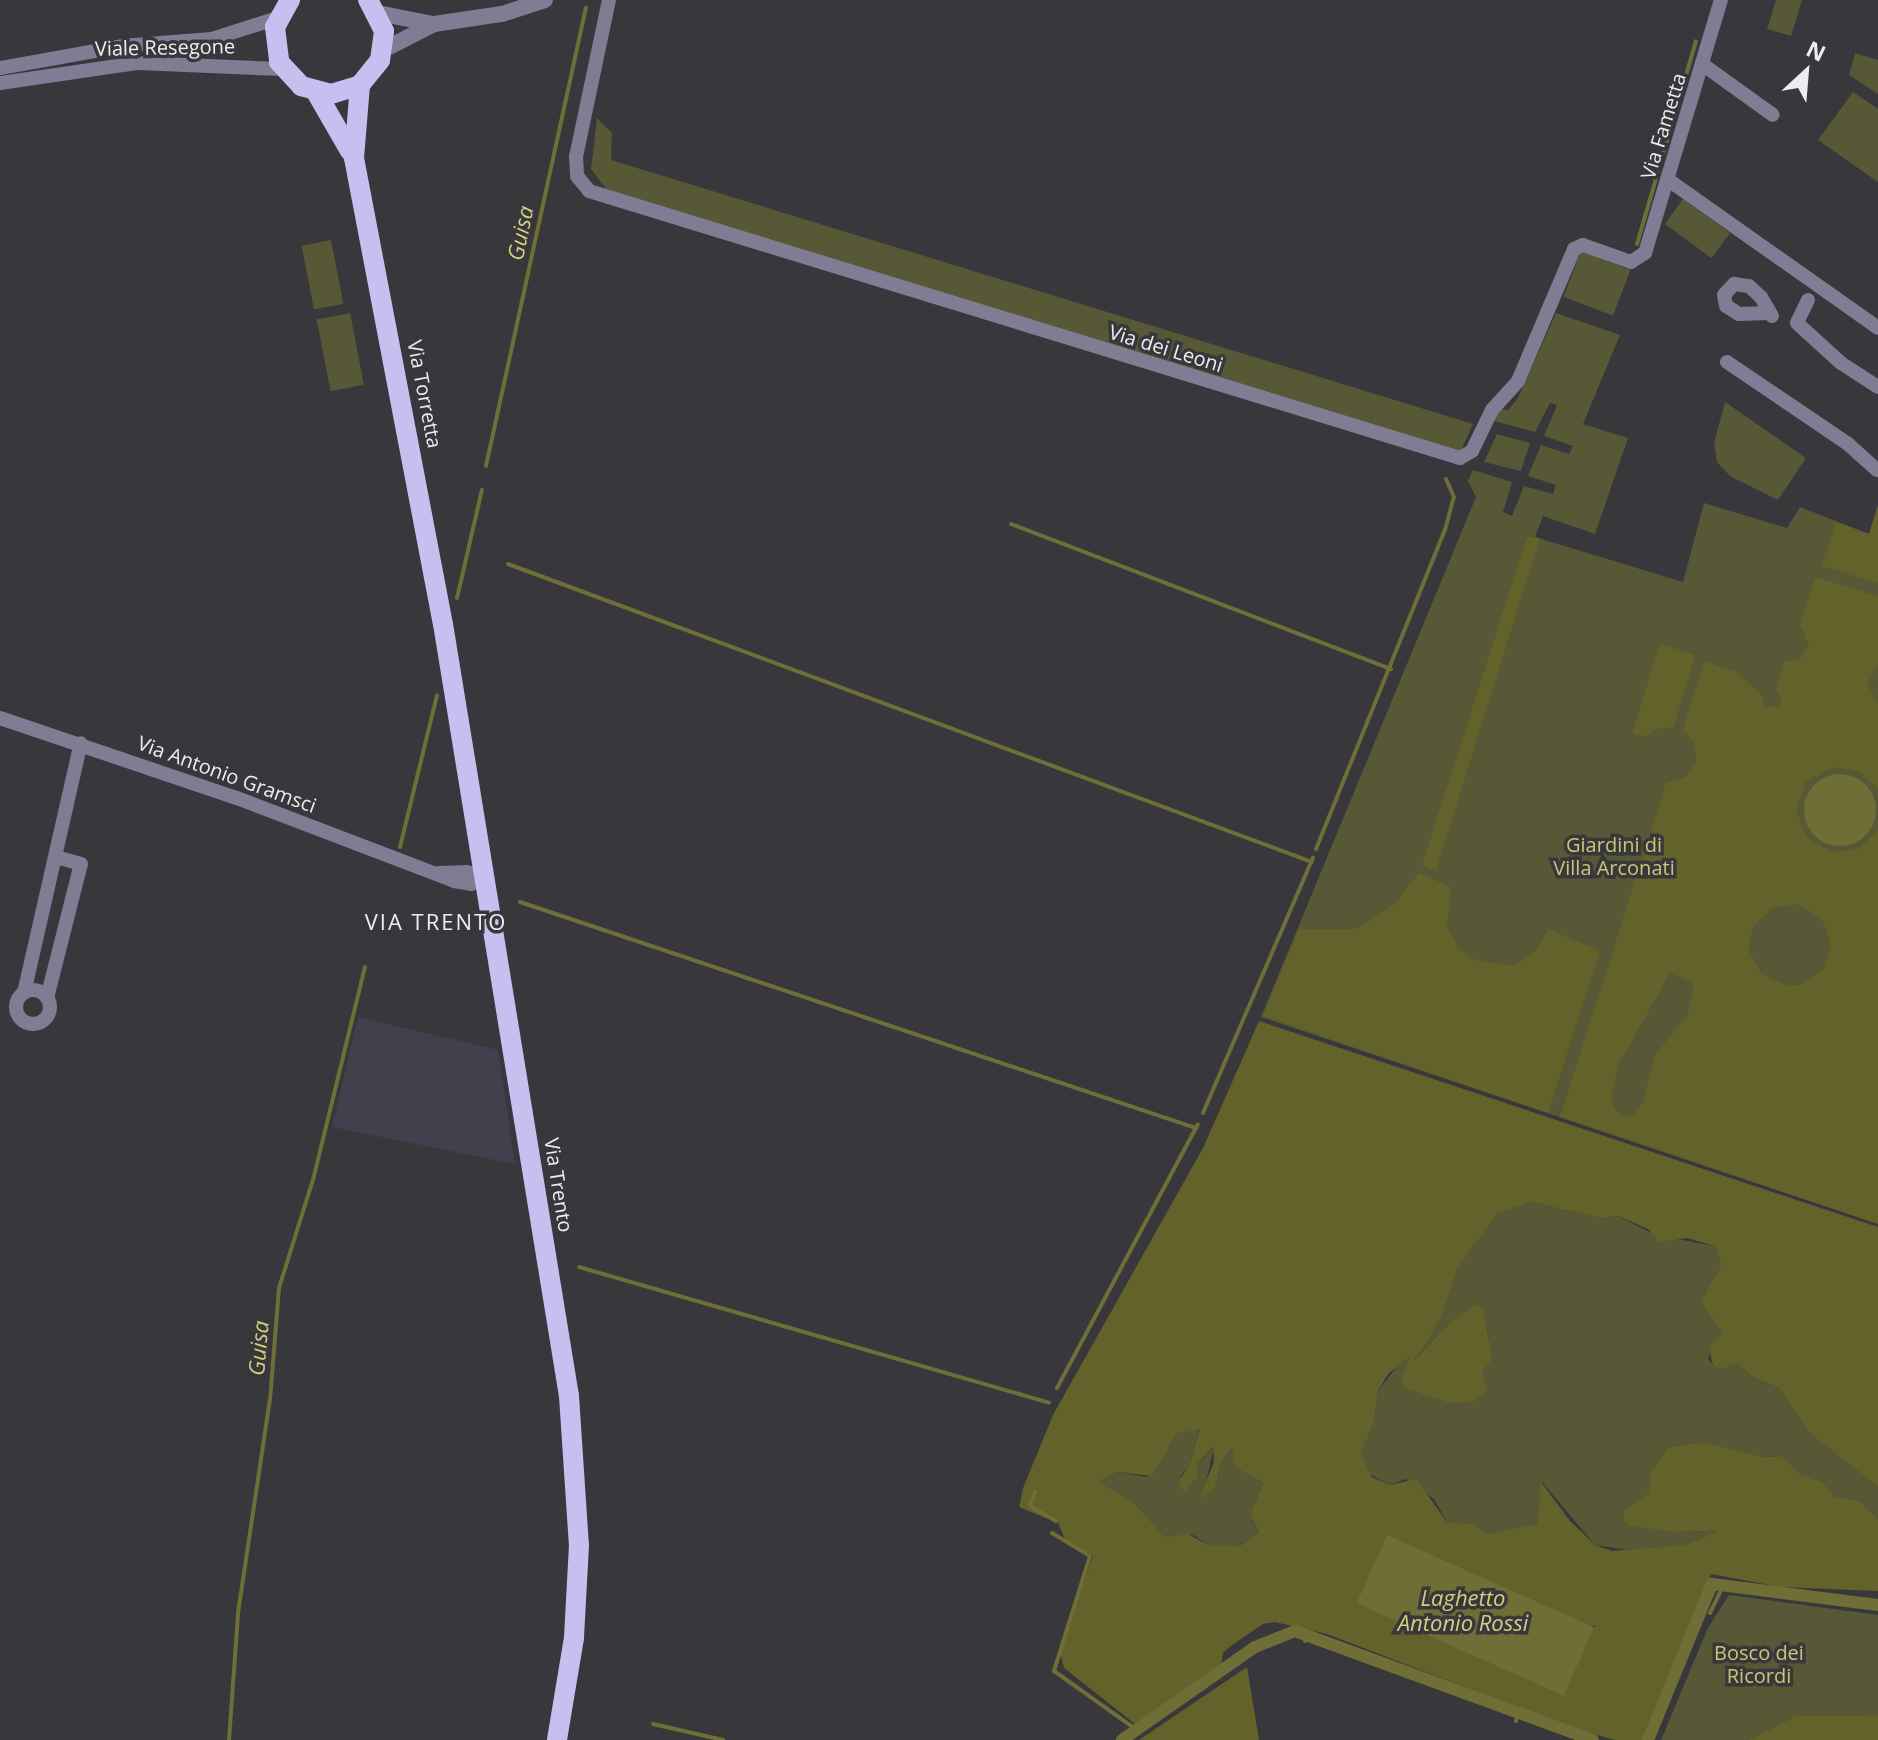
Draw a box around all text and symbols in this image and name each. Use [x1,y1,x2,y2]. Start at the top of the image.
north arrow [1766,32,1846,112]
text: N [1802,33,1831,68]
street label: Viale Resegone [95,34,235,60]
street label: Via Fametta [1635,70,1691,182]
water label: Guisa [501,203,539,263]
street label: Via dei Leoni [1106,319,1226,377]
street label: Via Torretta [403,338,447,450]
street label: Via Antonio Gramsci [134,731,320,817]
park label: Giardini di Villa Arconati [1553,833,1675,880]
district label: VIA TRENTO [365,909,507,935]
street label: Via Trento [540,1136,578,1234]
water label: Guisa [242,1319,274,1377]
water label: Laghetto Antonio Rossi [1398,1584,1528,1636]
park label: Bosco dei Ricordi [1714,1641,1804,1688]

